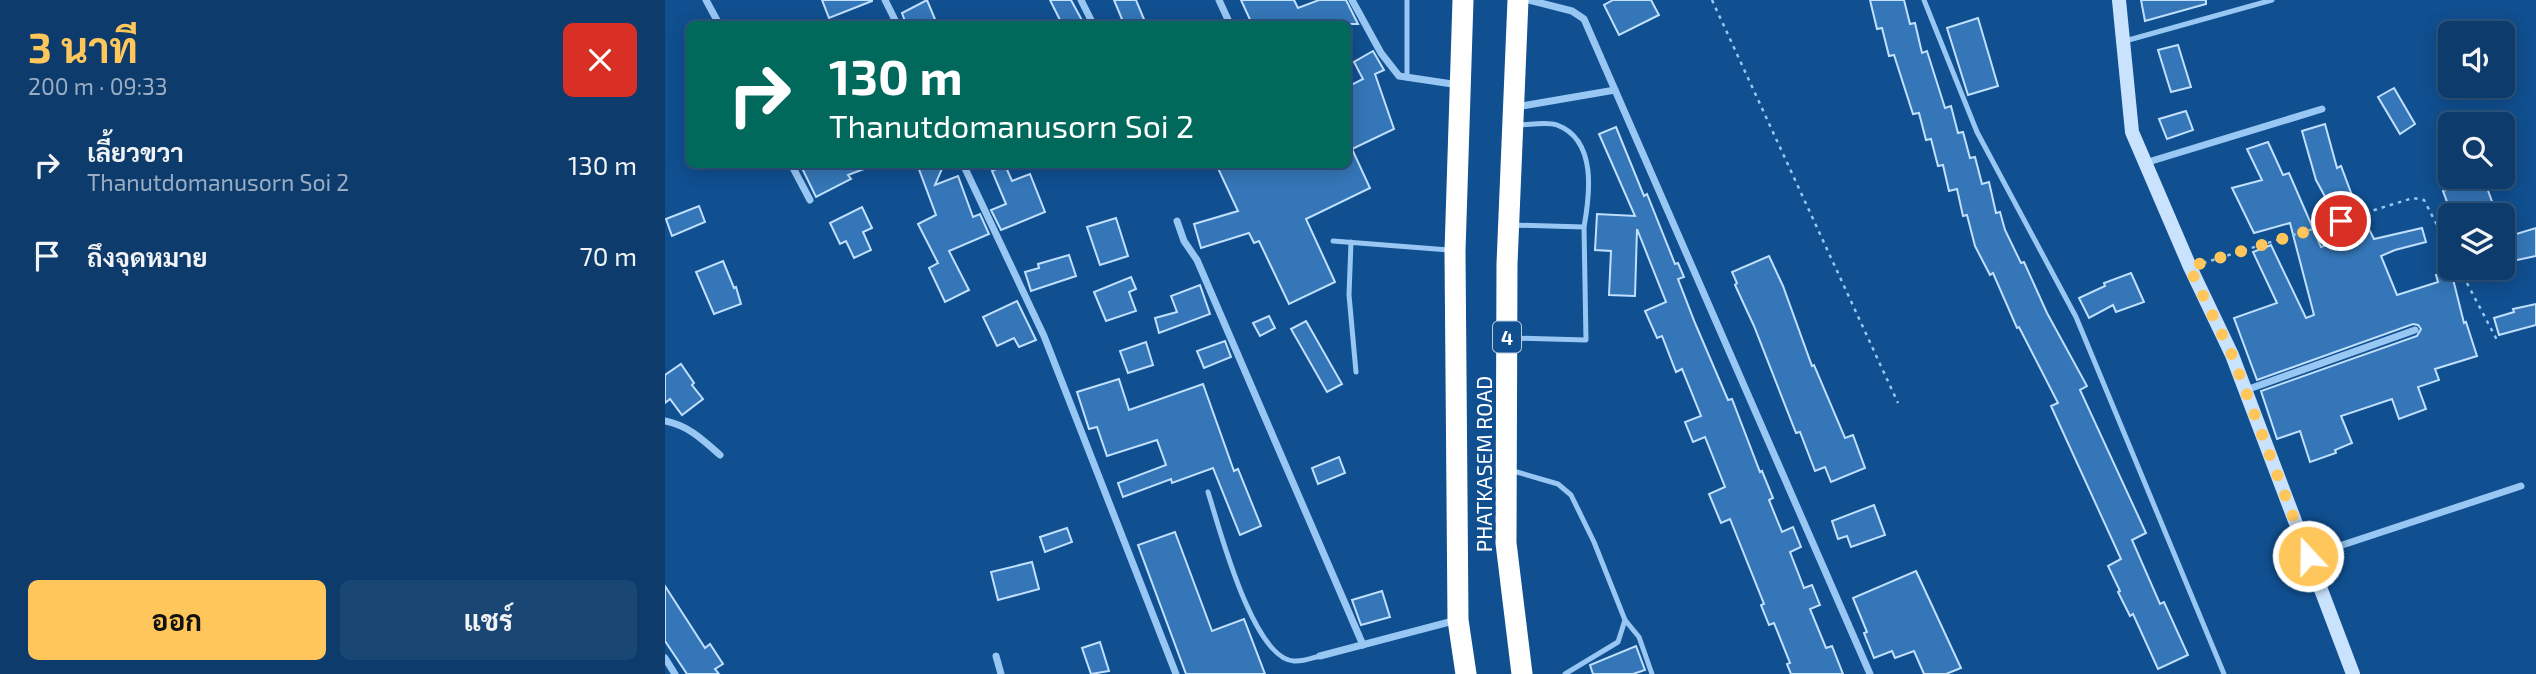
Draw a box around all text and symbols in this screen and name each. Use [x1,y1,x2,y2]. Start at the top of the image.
text: 3 นาที [28,21,138,71]
map controls [2438,21,2515,280]
button: sound [2438,21,2515,98]
button: close [563,23,637,97]
text: 130 m [829,46,963,105]
icon: right [714,49,805,140]
text: 200 m · 09:33 [28,72,168,100]
text: Thanutdomanusorn Soi 2 [829,106,1194,144]
button: search [2438,112,2515,189]
text: เลี้ยวขวา [87,136,184,167]
icon: right [28,146,66,184]
text: 130 m [568,149,637,180]
text: Thanutdomanusorn Soi 2 [87,168,349,196]
pin [2311,191,2371,251]
icon: arrive [2322,202,2360,240]
button: layers [2438,203,2515,280]
icon: arrive [28,237,66,275]
text: 70 m [579,240,637,271]
text: ถึงจุดหมาย [87,241,208,272]
road number: 4 [1493,322,1521,352]
street label: PHATKASEM ROAD [1471,376,1496,552]
position arrow [2271,519,2345,593]
button: ออก [28,580,326,660]
button: แชร์ [340,580,637,660]

